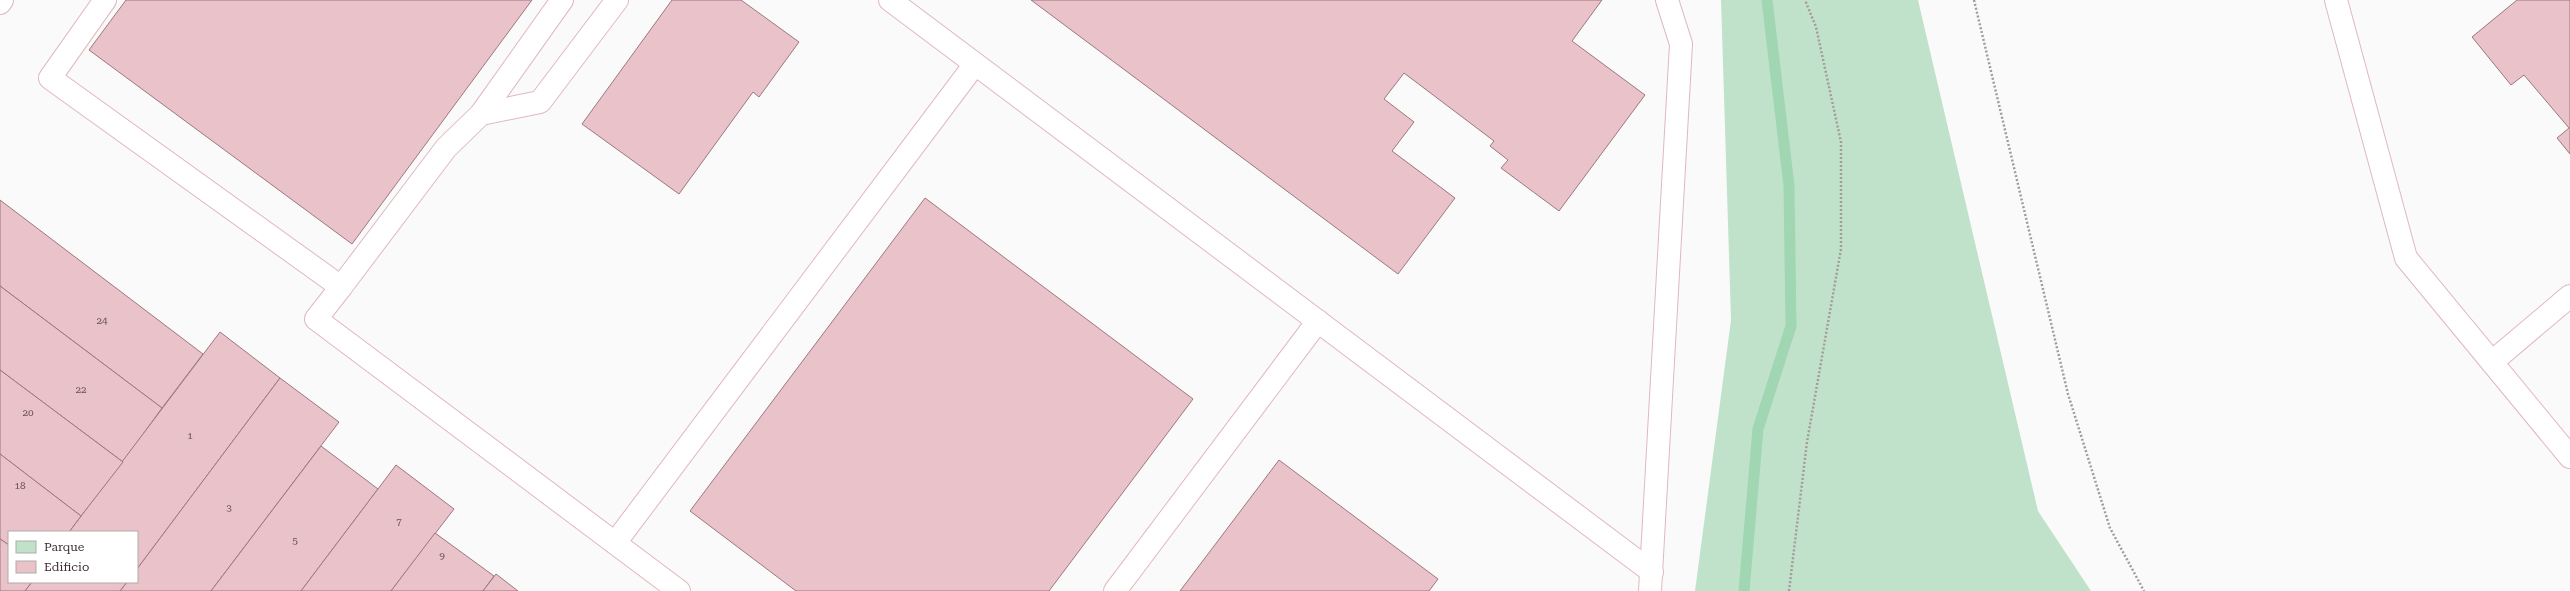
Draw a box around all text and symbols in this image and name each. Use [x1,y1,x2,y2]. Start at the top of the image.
house number: 24 [96,315,108,326]
house number: 22 [75,384,87,395]
house number: 20 [22,407,34,418]
house number: 1 [187,430,193,441]
house number: 18 [14,480,26,491]
house number: 3 [226,502,232,513]
house number: 7 [396,516,402,527]
legend [8,531,138,583]
house number: 5 [292,535,298,546]
text: Parque [44,540,85,554]
house number: 9 [439,550,445,561]
text: Edificio [44,560,89,574]

